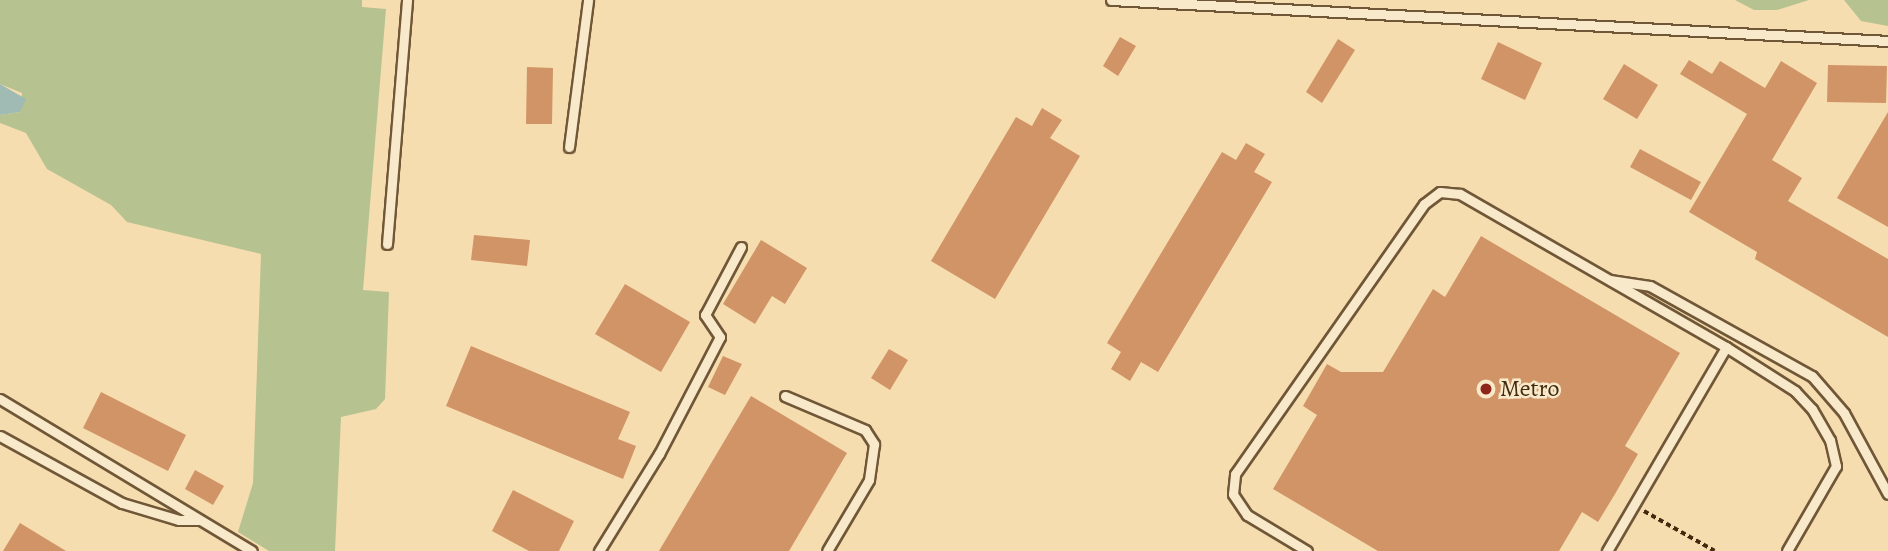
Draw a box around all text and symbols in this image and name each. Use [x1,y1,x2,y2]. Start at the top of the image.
place label: Metro [1500,375,1559,403]
marker: Metro [1478,381,1494,397]

